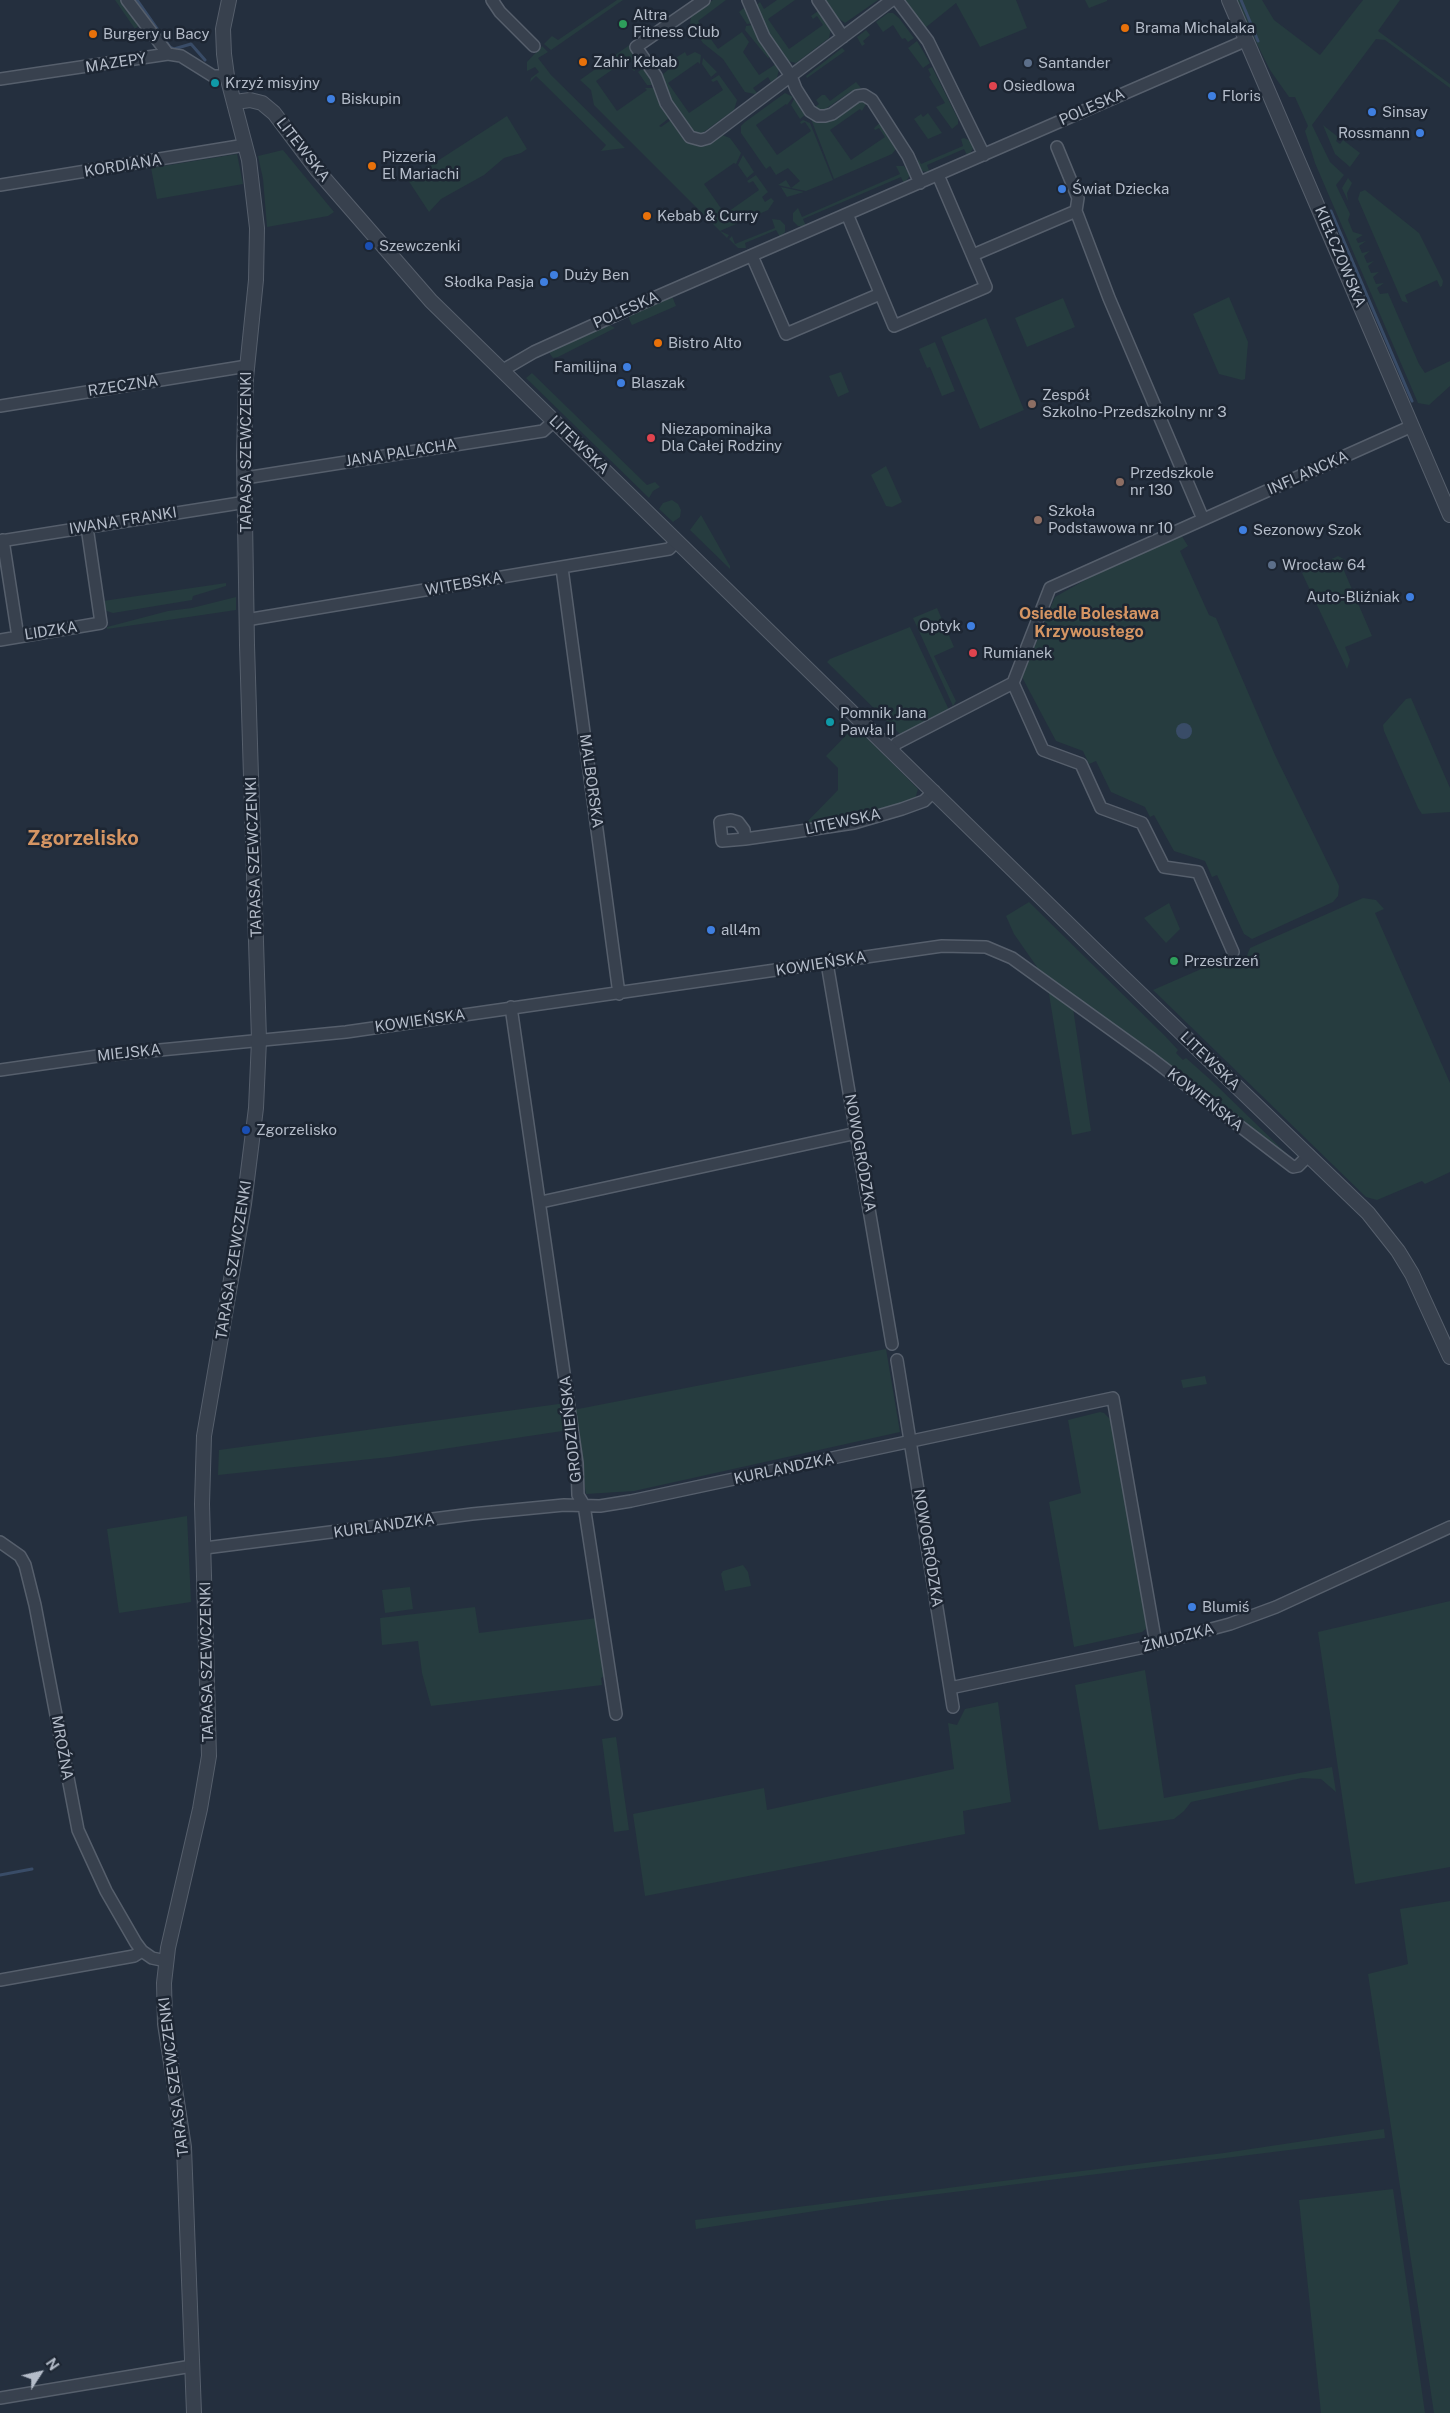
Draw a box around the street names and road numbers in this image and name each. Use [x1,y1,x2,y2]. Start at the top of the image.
street label: MAZEPY [84,49,148,77]
street label: POLESKA [1056,85,1128,129]
street label: LITEWSKA [272,114,334,186]
street label: KORDIANA [83,151,163,181]
street label: KIEŁCZOWSKA [1311,204,1369,310]
street label: POLESKA [590,288,662,332]
street label: RZECZNA [87,372,159,400]
street label: TARASA SZEWCZENKI [237,372,255,532]
street label: LITEWSKA [545,412,613,478]
street label: JANA PALACHA [344,435,458,471]
street label: INFLANCKA [1265,447,1351,499]
street label: IWANA FRANKI [68,504,178,538]
street label: WITEBSKA [424,568,504,600]
street label: LIDZKA [23,618,79,644]
street label: MALBORSKA [576,733,606,829]
street label: TARASA SZEWCZENKI [242,776,266,938]
street label: LITEWSKA [804,805,882,839]
street label: KOWIEŃSKA [774,948,868,980]
street label: KOWIEŃSKA [374,1006,466,1036]
street label: LITEWSKA [1176,1028,1244,1094]
street label: MIEJSKA [96,1041,162,1065]
street label: KOWIEŃSKA [1163,1065,1247,1135]
street label: NOWOGRÓDZKA [841,1093,879,1213]
street label: TARASA SZEWCZENKI [213,1179,255,1341]
street label: GRODZIEŃSKA [556,1375,586,1483]
street label: KURLANDZKA [732,1450,836,1488]
street label: NOWOGRÓDZKA [910,1488,946,1608]
street label: KURLANDZKA [332,1510,436,1542]
street label: TARASA SZEWCZENKI [197,1581,217,1743]
street label: ŻMUDZKA [1140,1620,1216,1656]
street label: MROŹNA [47,1714,77,1782]
street label: TARASA SZEWCZENKI [155,1996,193,2158]

